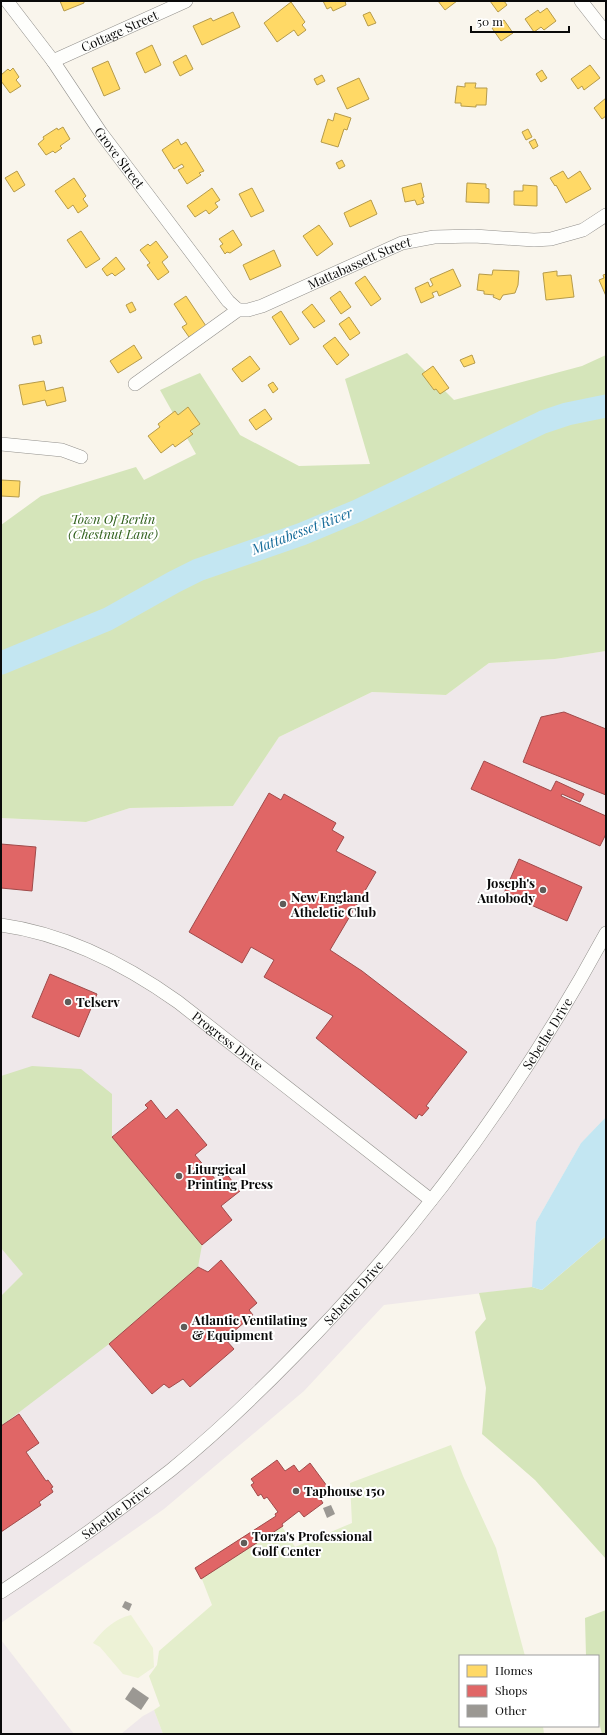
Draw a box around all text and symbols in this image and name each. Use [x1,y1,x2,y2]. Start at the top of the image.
street label: Cottage Street [78,6,161,55]
scale bar [471,8,569,34]
text: 50 m [477,13,503,29]
street label: Grove Street [91,123,149,192]
street label: Mattabassett Street [305,232,413,292]
water label: Mattabesset River [248,502,356,559]
park label: Town Of Berlin (Chestnut Lane) [68,510,158,542]
place label: Joseph's Autobody [476,874,535,906]
marker: Joseph's Autobody [538,885,548,895]
place label: New England Atheletic Club [290,888,376,920]
marker: New England Atheletic Club [278,899,288,909]
place label: Telserv [76,993,120,1010]
street label: Sebethe Drive [518,994,576,1072]
marker: Telserv [63,997,73,1007]
street label: Progress Drive [189,1007,267,1074]
place label: Liturgical Printing Press [187,1160,273,1192]
marker: Liturgical Printing Press [174,1171,184,1181]
street label: Sebethe Drive [320,1256,387,1328]
place label: Atlantic Ventilating & Equipment [191,1311,308,1343]
marker: Atlantic Ventilating & Equipment [179,1322,189,1332]
street label: Sebethe Drive [78,1480,154,1542]
place label: Taphouse 150 [304,1482,385,1499]
marker: Taphouse 150 [291,1486,301,1496]
place label: Torza's Professional Golf Center [252,1527,372,1559]
marker: Torza's Professional Golf Center [239,1538,249,1548]
legend [459,1655,599,1727]
text: Homes [495,1662,533,1678]
text: Shops [495,1682,527,1698]
text: Other [495,1702,527,1718]

